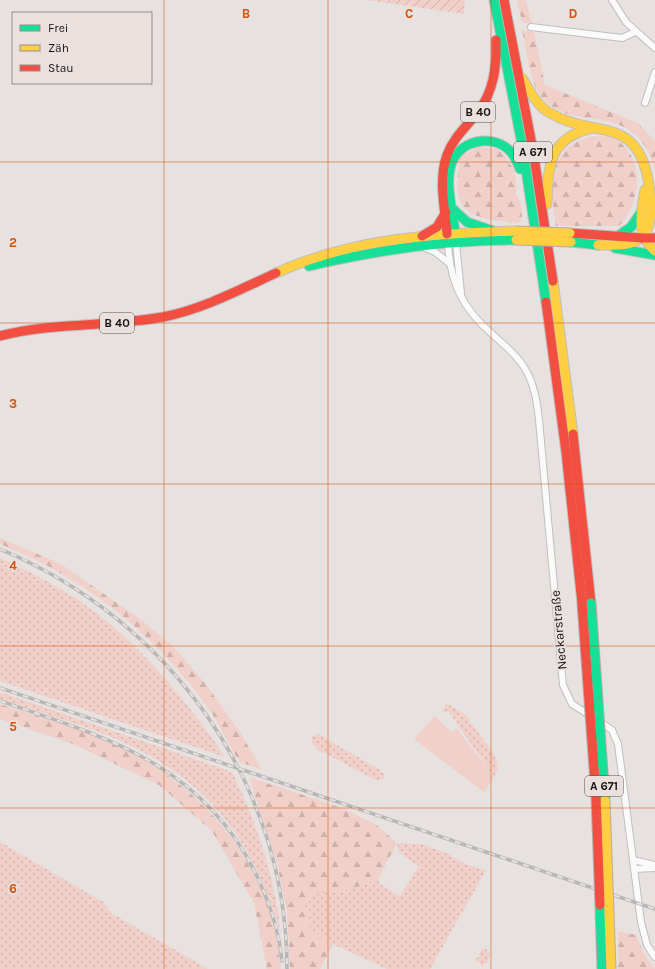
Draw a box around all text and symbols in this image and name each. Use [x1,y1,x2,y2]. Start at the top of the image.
text: B [242,6,250,21]
text: C [405,6,413,21]
text: D [569,6,578,21]
legend [12,12,152,84]
text: Frei [48,21,68,35]
text: Zäh [48,41,69,55]
text: Stau [48,61,74,75]
road number: B 40 [461,102,495,122]
road number: A 671 [514,142,552,162]
text: 2 [9,235,17,250]
road number: B 40 [100,313,134,333]
text: 3 [9,396,17,411]
text: 4 [9,558,17,573]
street label: Neckarstraße [548,589,569,670]
text: 5 [9,719,17,734]
road number: A 671 [585,776,623,796]
text: 6 [9,881,17,896]

